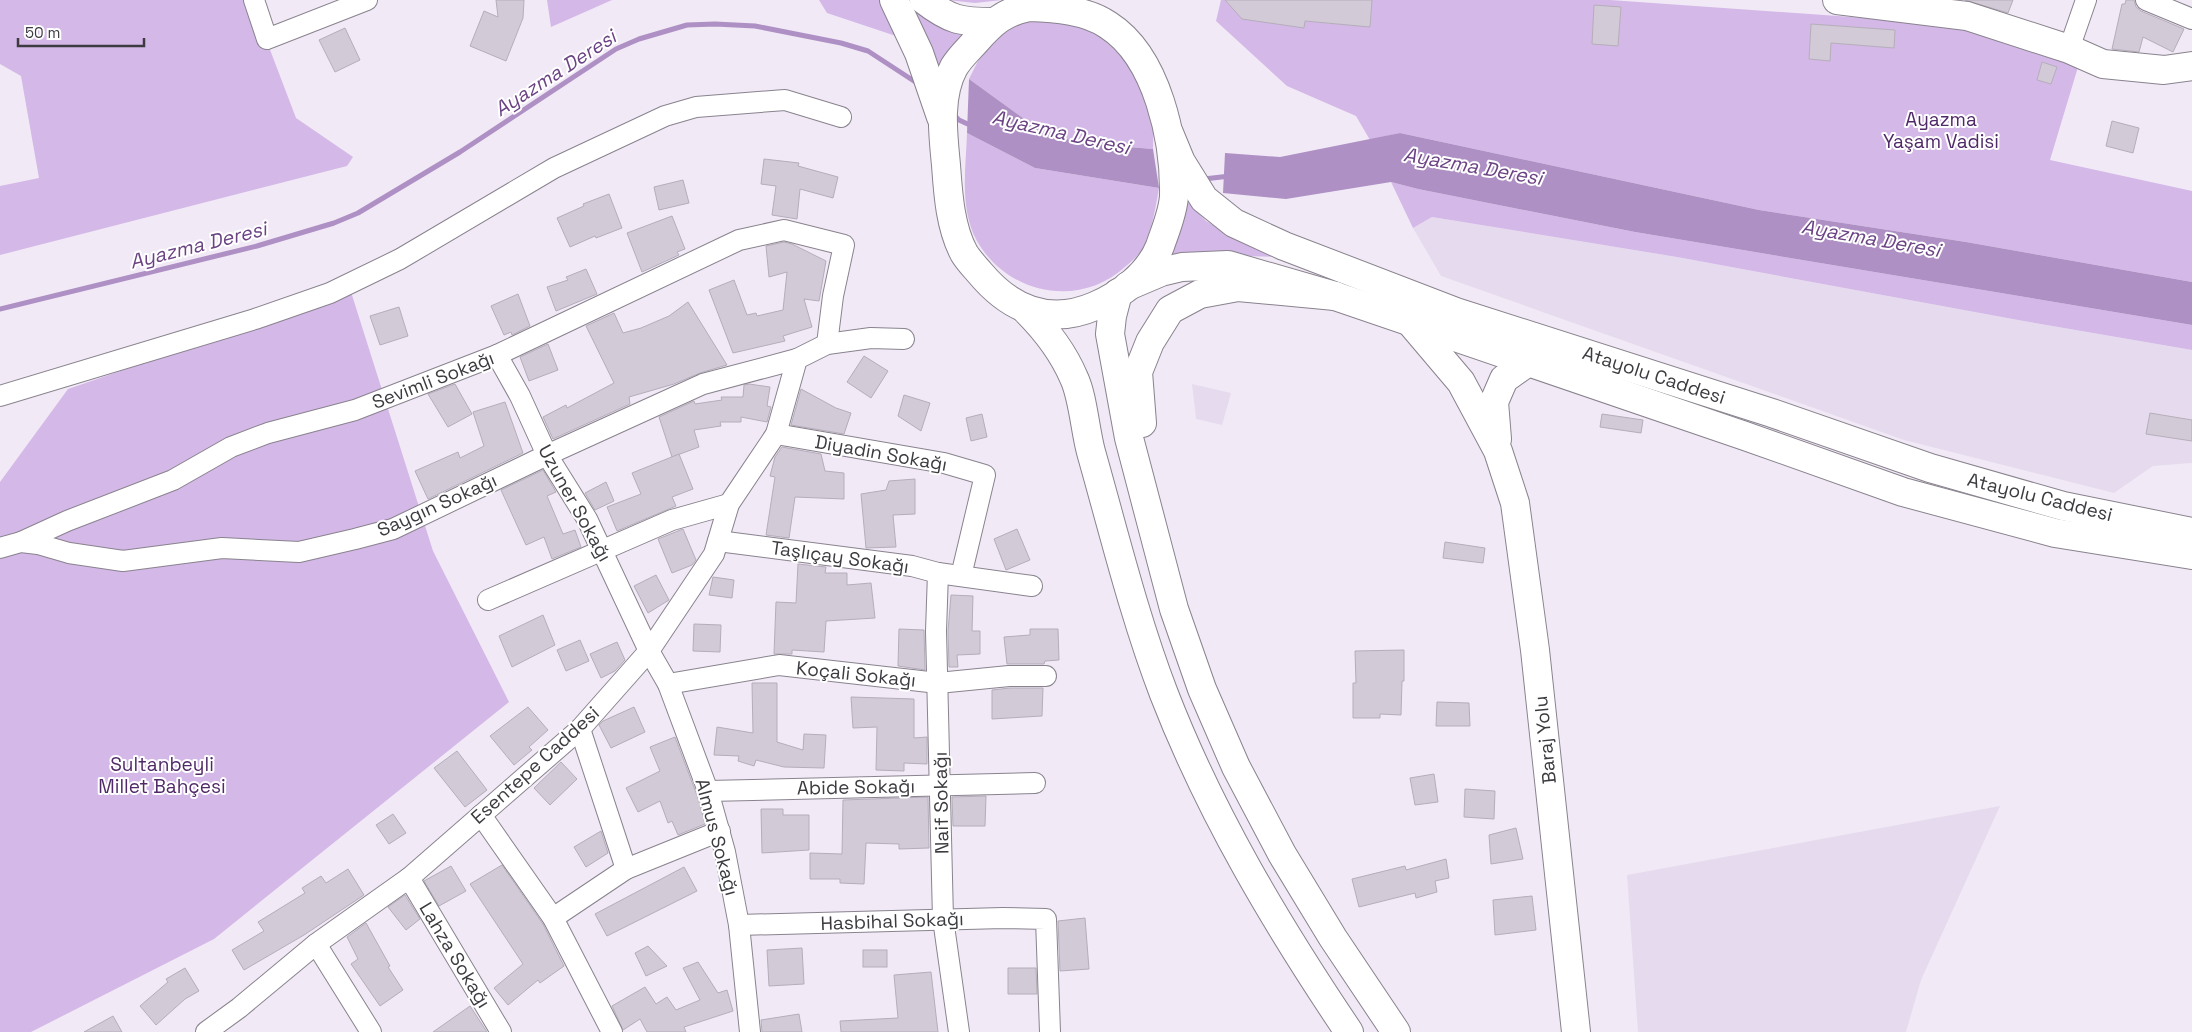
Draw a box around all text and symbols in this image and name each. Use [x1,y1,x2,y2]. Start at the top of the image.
scale bar [18,15,144,47]
text: 50 m [25,23,60,42]
water label: Ayazma Deresi [489,23,623,122]
water label: Ayazma Deresi [990,104,1134,161]
park label: Ayazma Yaşam Vadisi [1883,107,1999,154]
water label: Ayazma Deresi [1402,141,1546,191]
water label: Ayazma Deresi [1800,213,1944,263]
water label: Ayazma Deresi [127,215,271,275]
street label: Atayolu Caddesi [1579,340,1729,410]
street label: Sevimli Sokağı [368,345,498,415]
street label: Diyadin Sokağı [813,429,949,477]
street label: Uzuner Sokağı [533,440,617,566]
street label: Saygın Sokağı [373,467,501,543]
street label: Atayolu Caddesi [1965,467,2115,527]
street label: Taşlıçay Sokağı [769,535,911,579]
street label: Koçali Sokağı [795,655,917,693]
street label: Baraj Yolu [1528,695,1562,785]
street label: Esentepe Caddesi [465,701,605,829]
park label: Sultanbeyli Millet Bahçesi [98,752,226,799]
street label: Naif Sokağı [928,752,954,854]
street label: Abide Sokağı [797,773,915,801]
street label: Almus Sokağı [689,776,745,898]
street label: Lahza Sokağı [414,897,496,1013]
street label: Hasbihal Sokağı [820,906,964,936]

